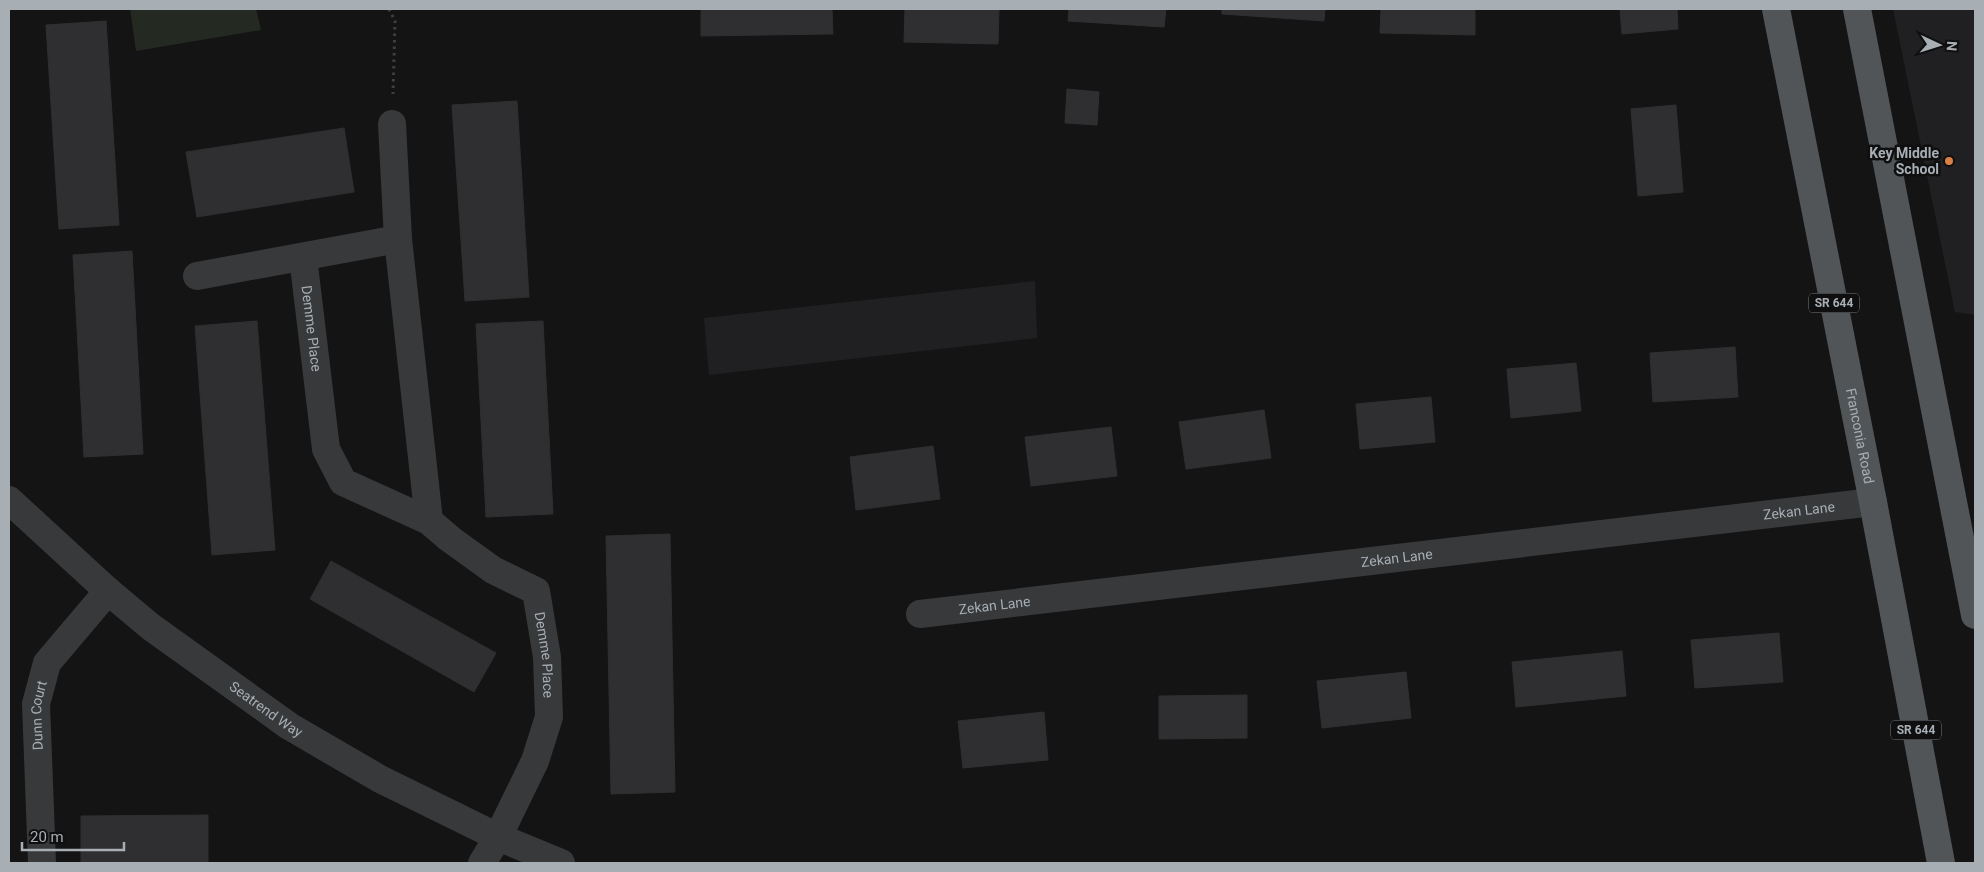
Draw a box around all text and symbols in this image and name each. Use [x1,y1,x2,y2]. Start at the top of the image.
north arrow [1914,20,1964,70]
text: N [1944,40,1960,51]
place label: Key Middle School [1869,145,1939,177]
marker: Key Middle School [1943,155,1955,167]
street label: Demme Place [298,284,325,373]
road number: SR 644 [1809,294,1859,312]
street label: Franconia Road [1843,387,1877,485]
street label: Zekan Lane [1762,499,1836,523]
street label: Zekan Lane [1360,546,1433,570]
street label: Zekan Lane [958,593,1031,617]
street label: Demme Place [532,611,556,698]
street label: Dunn Court [28,678,50,751]
street label: Seatrend Way [227,678,306,740]
road number: SR 644 [1891,720,1941,740]
scale bar [22,820,125,852]
text: 20 m [30,828,64,846]

